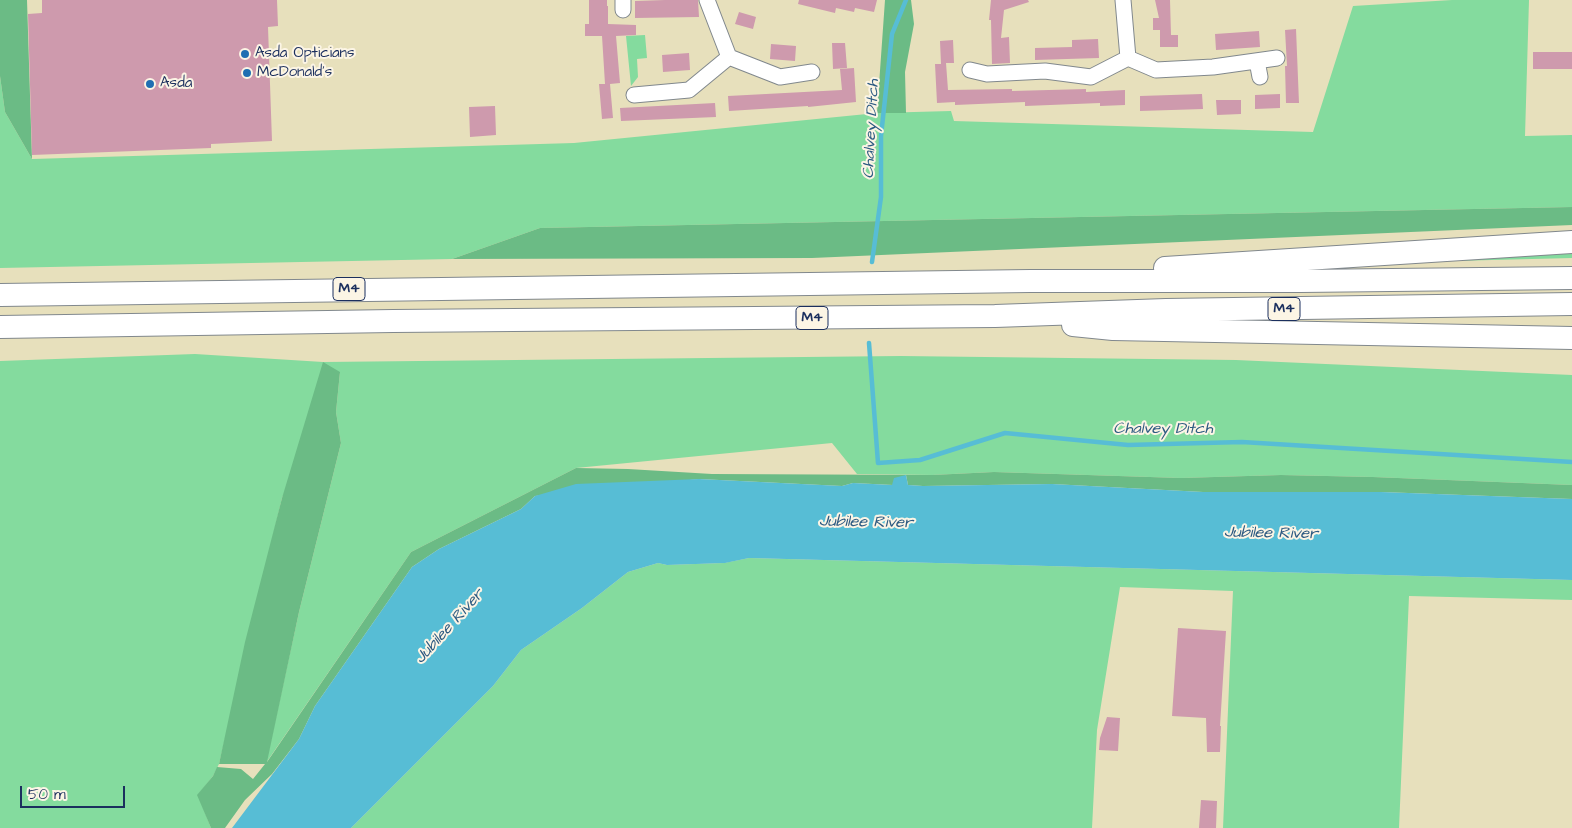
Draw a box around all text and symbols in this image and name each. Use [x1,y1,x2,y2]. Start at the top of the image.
place label: Asda Opticians [255,45,355,63]
marker: Asda Opticians [239,48,251,60]
place label: McDonald's [257,64,332,82]
marker: McDonald's [241,67,253,79]
place label: Asda [160,75,192,93]
marker: Asda [144,78,156,90]
water label: Chalvey Ditch [860,79,884,179]
road number: M4 [333,278,365,300]
road number: M4 [1268,298,1300,320]
road number: M4 [796,306,828,330]
water label: Chalvey Ditch [1113,420,1213,440]
water label: Jubilee River [819,513,913,533]
water label: Jubilee River [1224,524,1318,544]
water label: Jubilee River [411,586,489,668]
scale bar [22,776,128,808]
text: 50 m [28,784,66,805]

